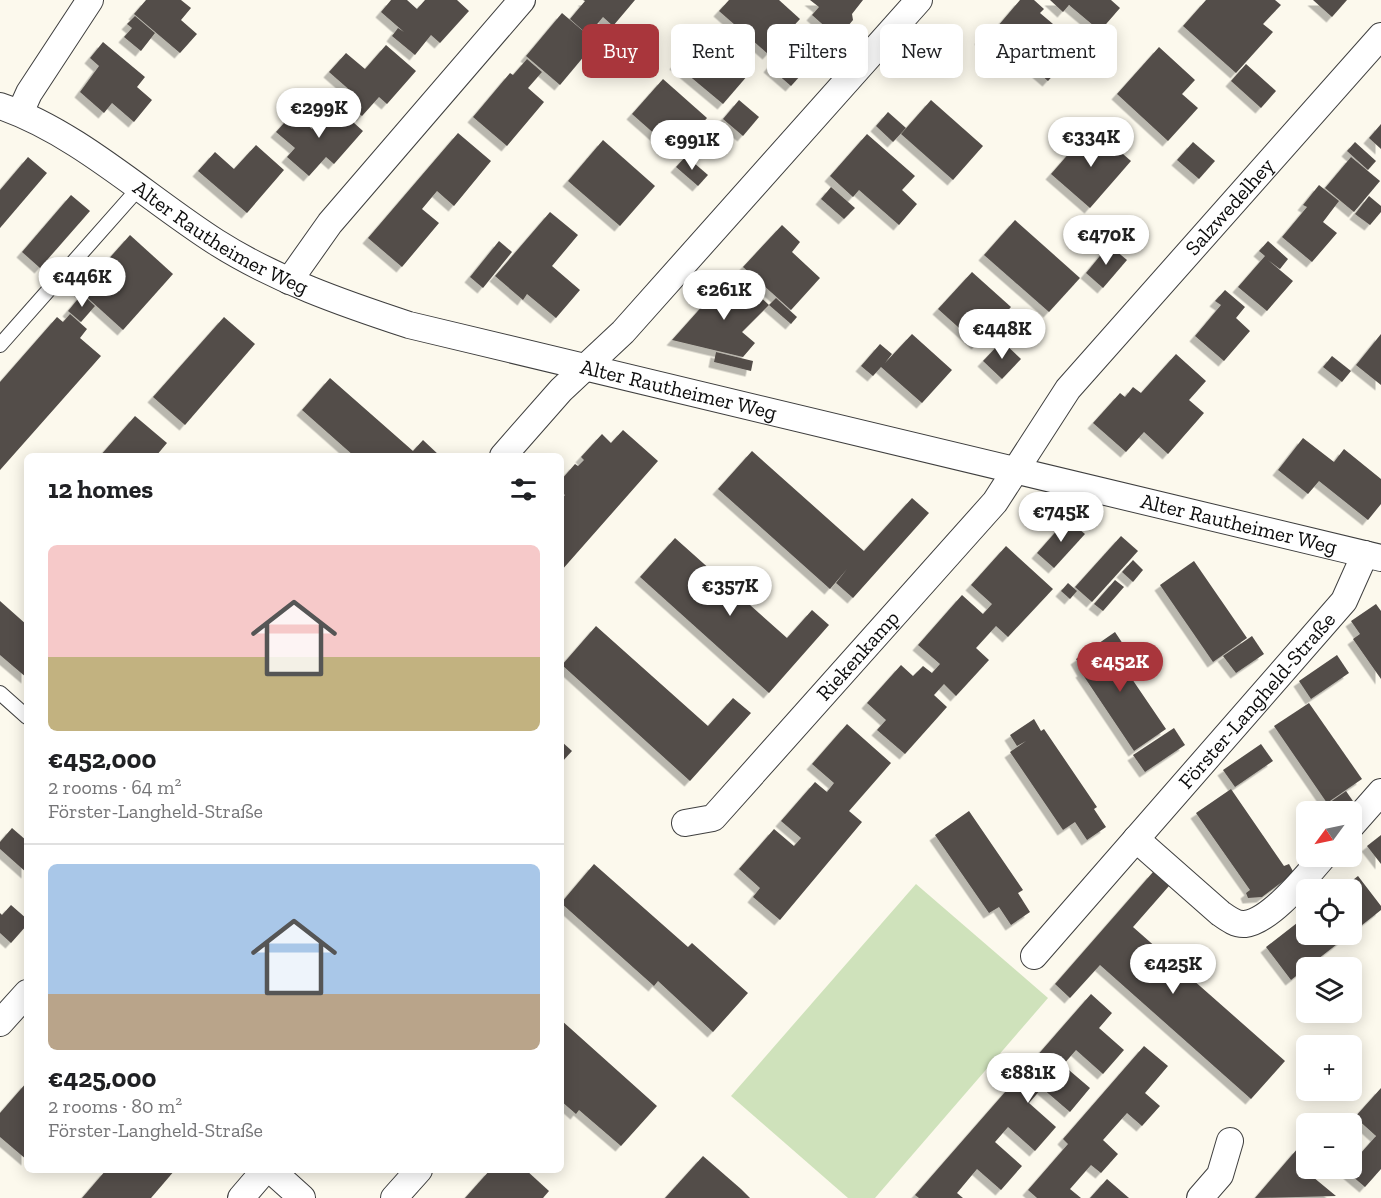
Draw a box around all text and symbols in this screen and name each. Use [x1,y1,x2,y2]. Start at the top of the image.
chip: Buy [582,24,659,78]
chip: Rent [671,24,755,78]
chip: Filters [767,24,868,78]
chip: New [880,24,963,78]
chip: Apartment [975,24,1117,78]
pin: €299K [277,88,361,139]
text: €299K [290,95,348,119]
pin: €334K [1049,117,1133,168]
pin: €991K [650,120,734,171]
text: €334K [1062,124,1120,148]
text: €991K [665,127,719,151]
street label: Salzwedelhey [1180,153,1279,260]
street label: Alter Rautheimer Weg [129,175,313,300]
pin: €470K [1064,215,1148,266]
text: €470K [1077,222,1135,246]
pin: €446K [40,257,124,308]
text: €446K [53,264,111,288]
pin: €261K [682,270,766,321]
text: €261K [697,277,751,301]
pin: €448K [960,309,1044,360]
text: €448K [973,316,1031,340]
street label: Alter Rautheimer Weg [578,354,780,425]
text: 12 homes [48,473,153,505]
icon: filters [507,473,540,506]
street label: Alter Rautheimer Weg [1138,488,1340,559]
pin: €745K [1019,492,1103,543]
text: €745K [1033,499,1089,523]
pin: €357K [688,566,772,617]
text: €357K [702,573,758,597]
icon: home [240,584,348,692]
street label: Riekenkamp [811,605,904,705]
street label: Förster-Langheld-Straße [1173,607,1340,794]
pin: €452K [1078,642,1162,693]
text: €452K [1091,649,1149,673]
text: €452,000 [48,743,156,775]
text: 2 rooms · 64 m² [48,775,181,799]
text: Förster-Langheld-Straße [48,799,263,823]
north arrow [1296,801,1362,867]
map controls [1296,801,1362,1179]
button: locate [1296,879,1362,945]
icon: home [240,903,348,1011]
pin: €425K [1131,944,1215,995]
text: €425K [1144,951,1202,975]
button: layers [1296,957,1362,1023]
button: + [1296,1035,1362,1101]
pin: €881K [986,1053,1070,1104]
text: €881K [1001,1060,1055,1084]
text: €425,000 [48,1062,156,1094]
text: 2 rooms · 80 m² [48,1094,182,1118]
button: − [1296,1113,1362,1179]
text: Förster-Langheld-Straße [48,1118,263,1142]

